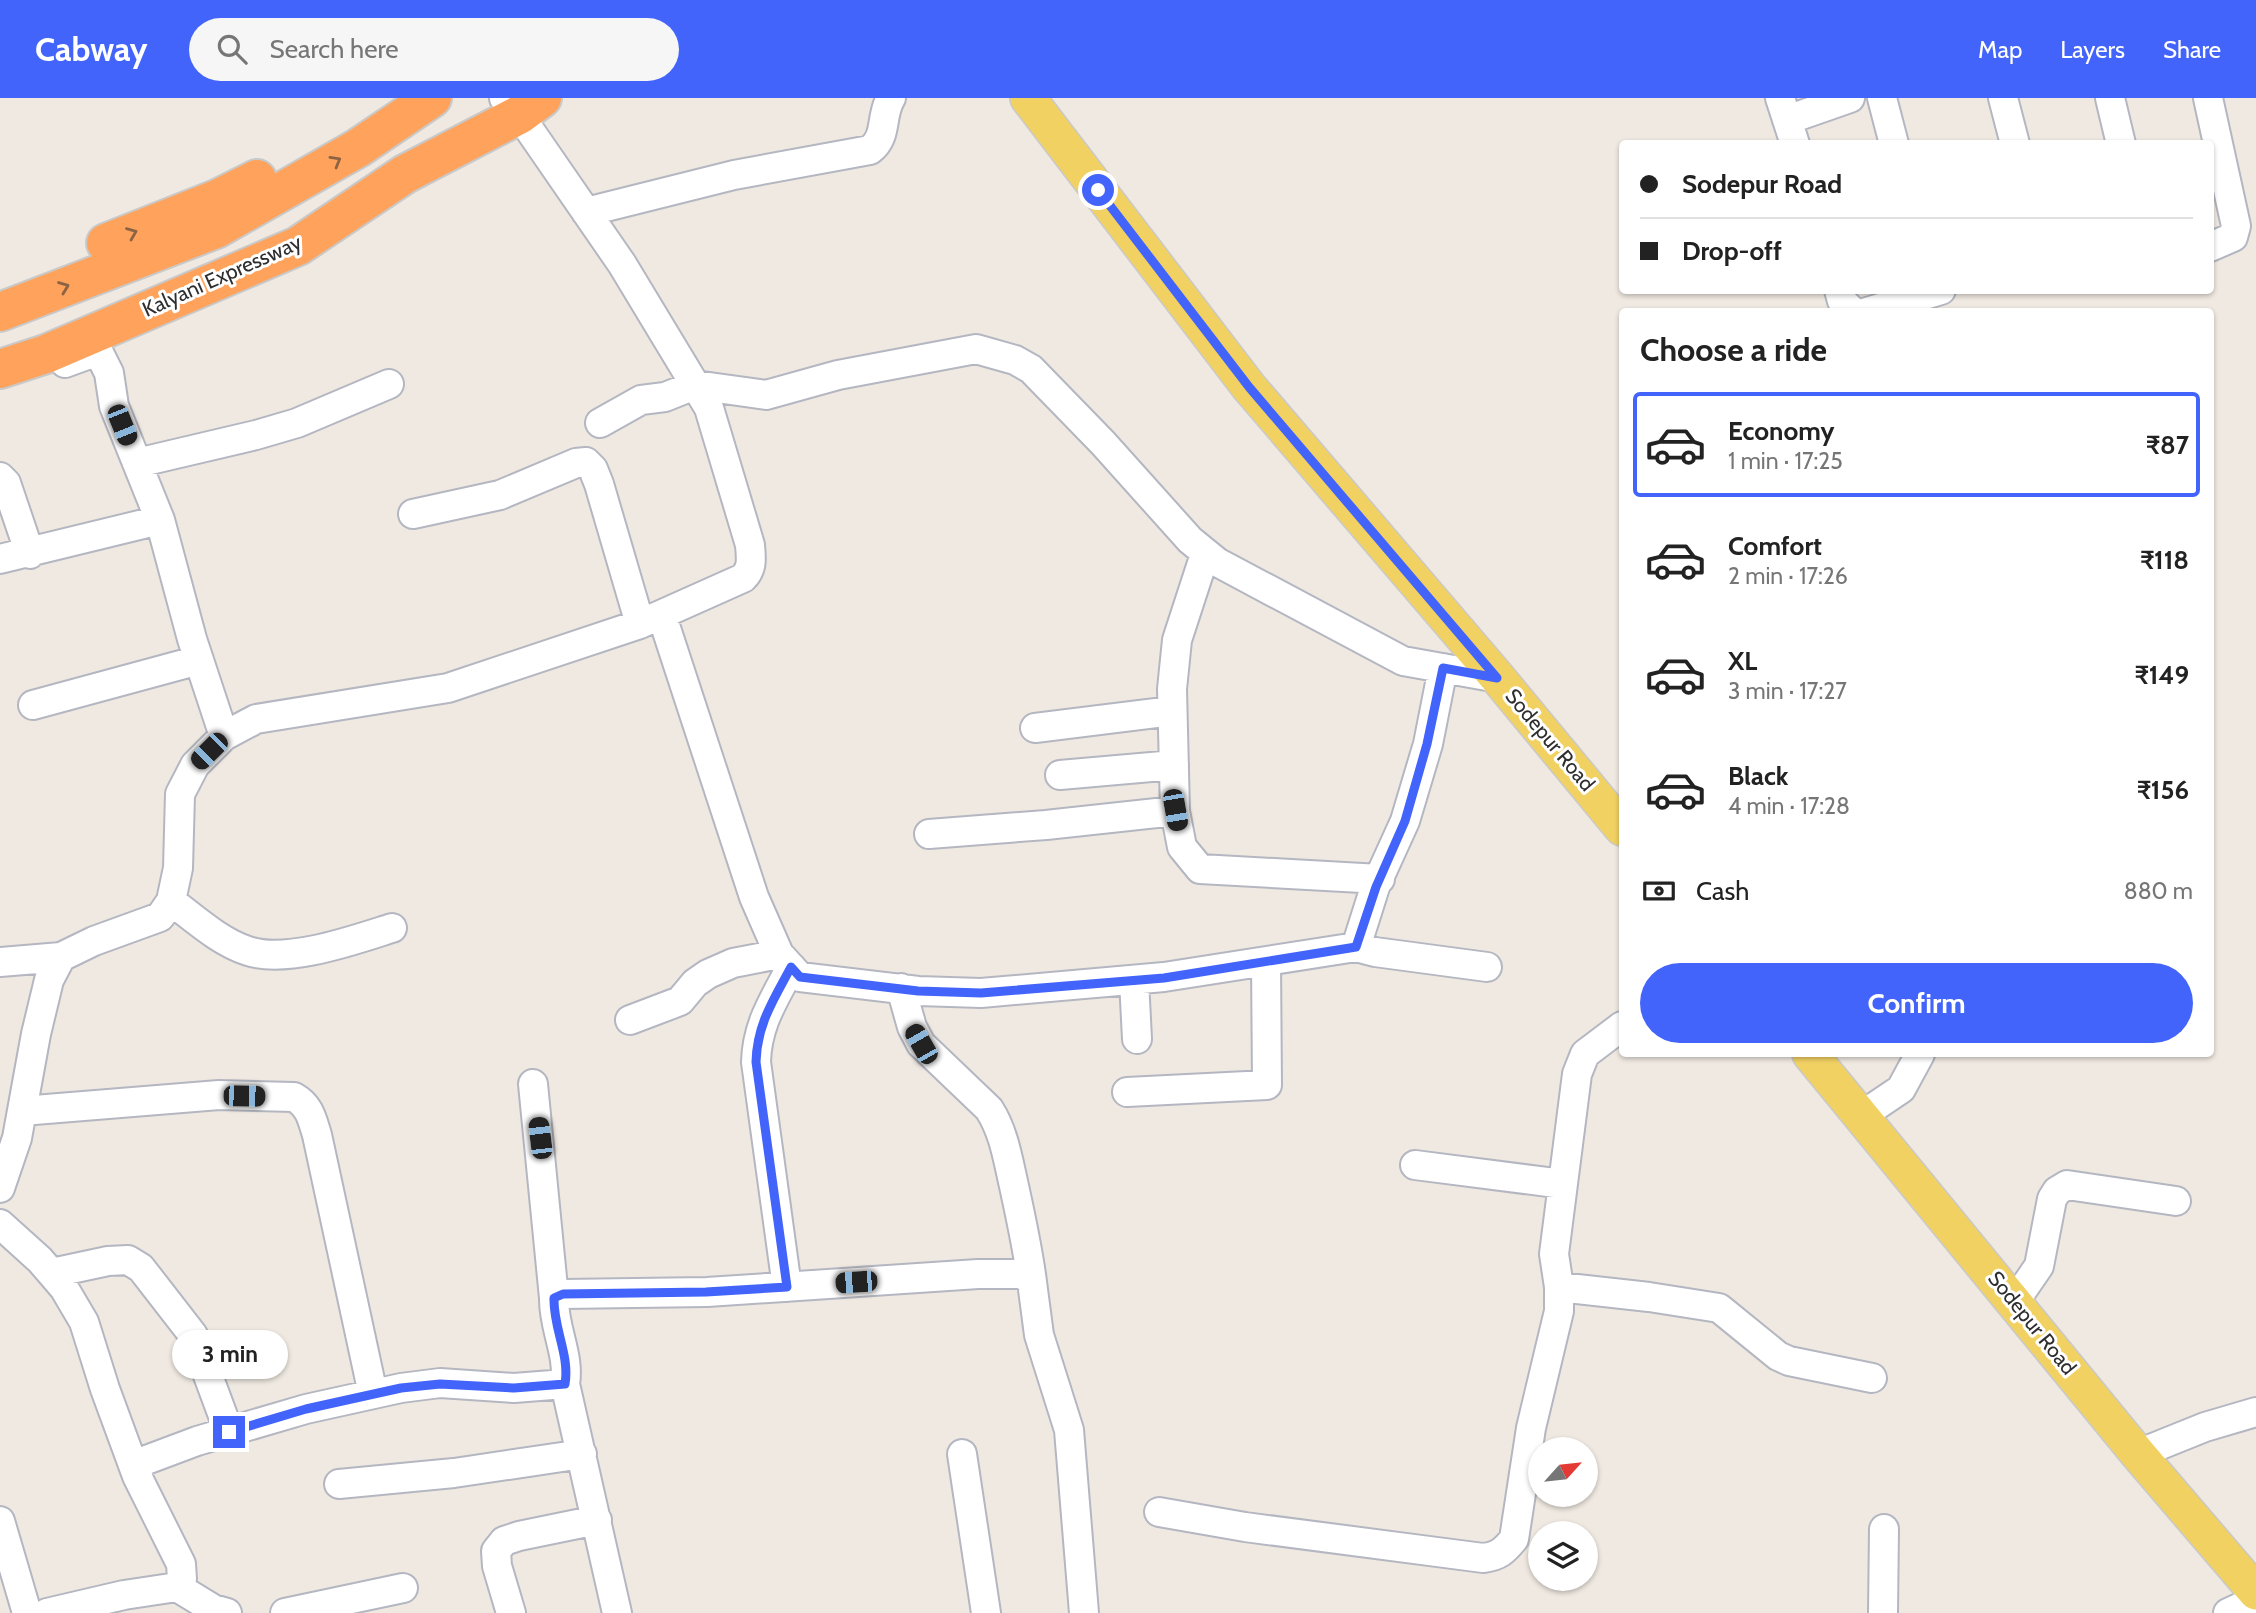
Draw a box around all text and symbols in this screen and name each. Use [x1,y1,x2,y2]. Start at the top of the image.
search box [189,18,679,81]
text: Cabway [35,29,147,69]
icon: search [213,30,251,68]
text: Search here [269,33,399,65]
text: Map [1978,35,2022,64]
text: Layers [2060,35,2125,64]
text: Share [2163,35,2221,64]
one-way arrow [329,156,341,169]
text: Sodepur Road [1682,168,1842,200]
route start [1082,174,1114,206]
one-way arrow [125,227,137,241]
street label: Kalyani Expressway [138,229,306,322]
text: Drop-off [1682,235,1782,267]
one-way arrow [57,282,69,296]
text: Choose a ride [1640,330,1827,369]
car [105,402,140,448]
icon: car [1644,413,1707,476]
text: Economy [1728,415,1834,447]
text: ₹87 [2146,429,2189,461]
text: 1 min · 17:25 [1728,447,1843,475]
icon: car [1644,528,1707,591]
text: Comfort [1728,530,1822,562]
text: ₹118 [2140,544,2189,576]
text: 2 min · 17:26 [1728,562,1848,590]
icon: car [1644,643,1707,706]
text: XL [1728,645,1757,677]
text: ₹149 [2134,659,2189,691]
text: 3 min · 17:27 [1728,677,1847,705]
street label: Sodepur Road [1500,683,1600,796]
car [187,729,232,773]
icon: car [1644,758,1707,821]
text: Black [1728,760,1788,792]
text: ₹156 [2137,774,2189,806]
car [1162,787,1189,833]
text: 4 min · 17:28 [1728,792,1850,820]
icon: cash [1640,872,1678,910]
text: Cash [1696,875,1749,907]
text: 880 m [2124,877,2193,905]
button: Confirm [1640,963,2193,1043]
car [902,1021,941,1067]
car [223,1085,266,1107]
car [528,1116,553,1160]
street label: Sodepur Road [1983,1266,2082,1379]
car [835,1270,878,1294]
callout: 3 min [171,1330,287,1380]
text: 3 min [202,1340,258,1368]
route end [213,1416,245,1448]
north arrow [1528,1437,1598,1507]
map controls [1528,1437,1598,1591]
button: layers [1528,1521,1598,1591]

